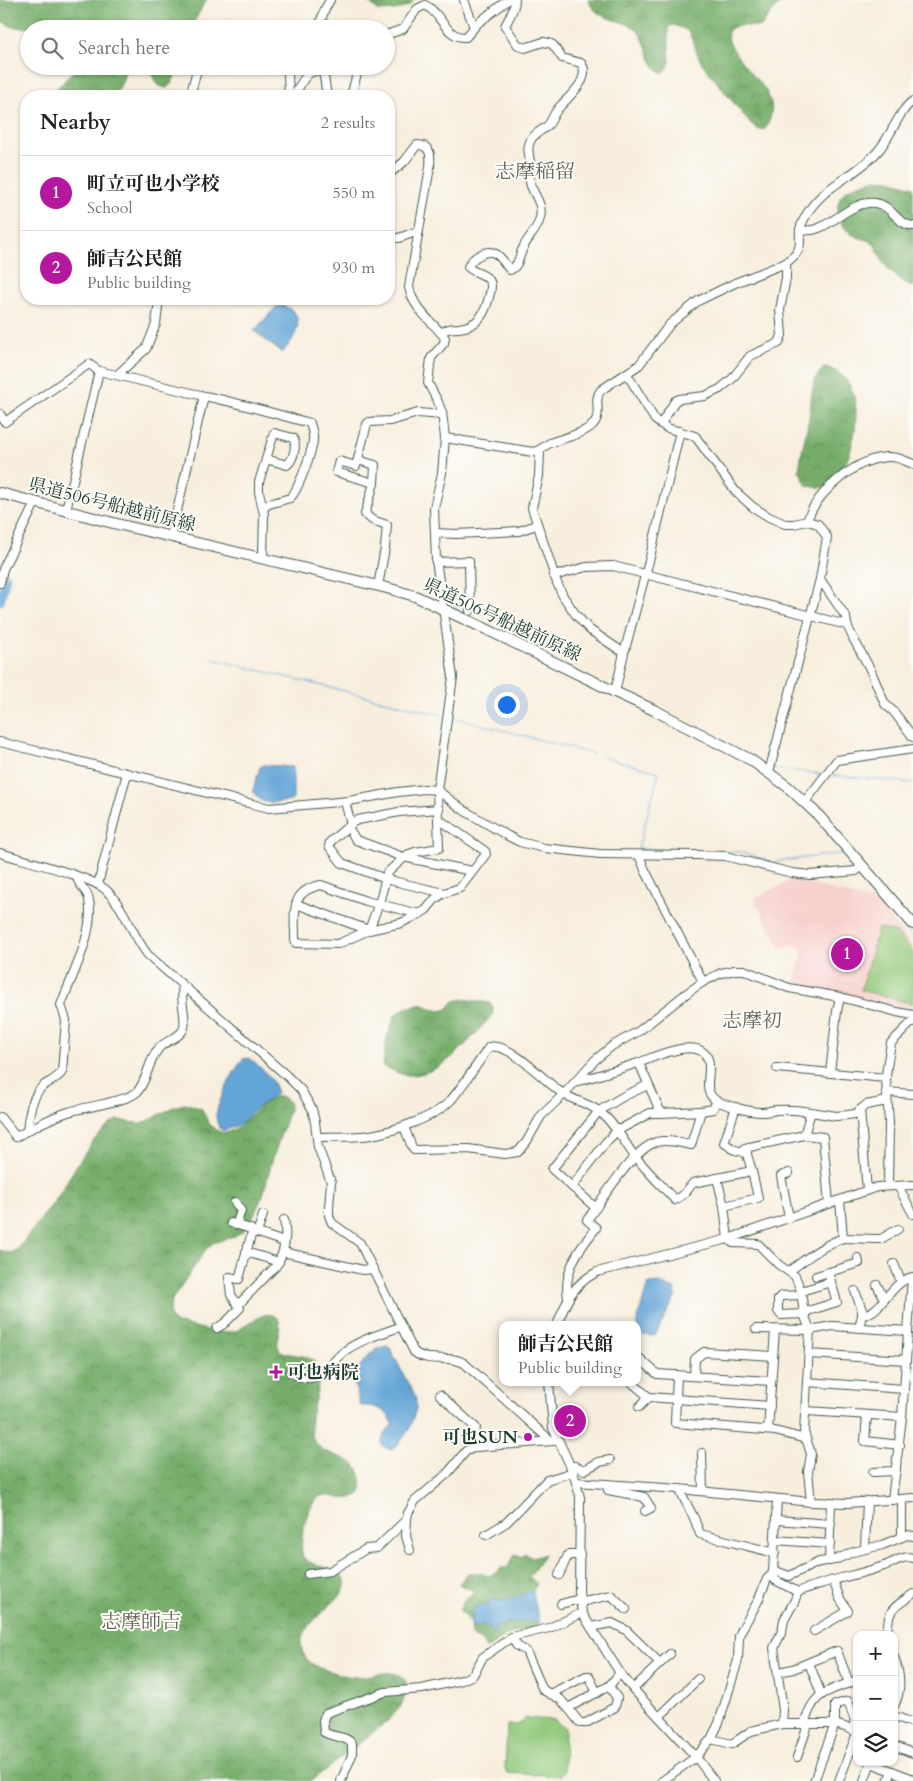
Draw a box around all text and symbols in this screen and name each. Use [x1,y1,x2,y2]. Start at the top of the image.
search box [20,20,395,75]
icon: search [38,34,66,62]
text: Search here [78,35,170,61]
text: Nearby [40,108,111,137]
text: 2 results [321,112,375,134]
district label: 志摩稲留 [495,158,575,185]
text: 町立可也小学校 [87,171,220,197]
text: 1 [52,182,60,204]
text: 550 m [333,182,375,204]
text: School [87,197,132,219]
text: 師吉公民館 [87,246,182,272]
text: 2 [52,257,60,279]
text: 930 m [333,257,375,279]
text: Public building [87,272,191,294]
street label: 県道506号船越前原線 [26,472,198,538]
street label: 県道506号船越前原線 [419,572,585,668]
your location [494,692,520,718]
pin: 1 [831,935,863,973]
district label: 志摩初 [722,1007,782,1034]
popup [499,1321,641,1386]
text: 師吉公民館 [518,1331,613,1357]
text: Public building [518,1357,622,1379]
place label: 可也病院 [287,1360,359,1385]
marker: 可也病院 [269,1365,283,1379]
pin: 2 [554,1402,586,1440]
place label: 可也SUN [442,1425,518,1450]
marker: 可也SUN [522,1431,534,1443]
district label: 志摩師吉 [101,1608,181,1635]
map controls [853,1631,898,1766]
button: + [853,1631,898,1676]
button: − [853,1676,898,1721]
button: layers [853,1721,898,1766]

